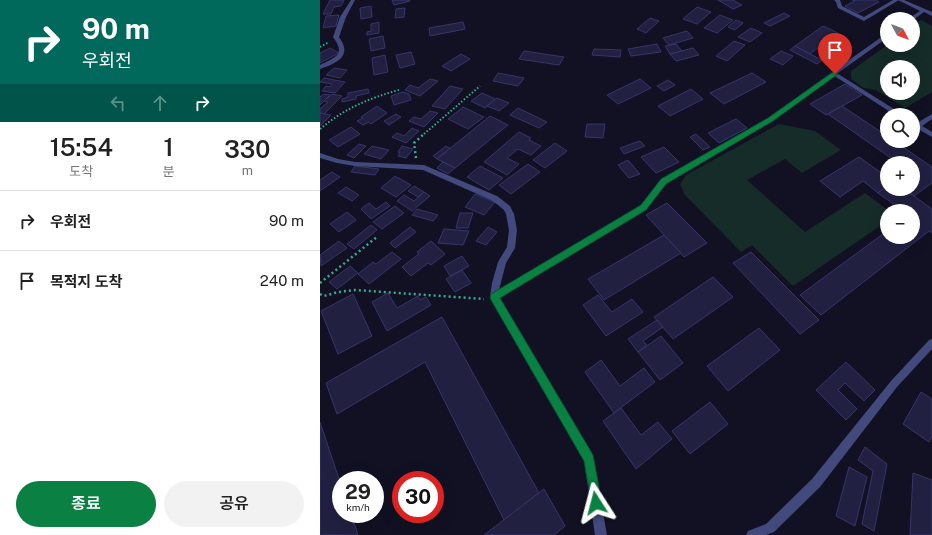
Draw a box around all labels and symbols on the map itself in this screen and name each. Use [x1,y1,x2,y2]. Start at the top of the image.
north arrow [880,12,920,52]
pin [818,33,852,74]
speed limit sign: 30 [392,471,444,523]
position arrow [575,482,617,524]

